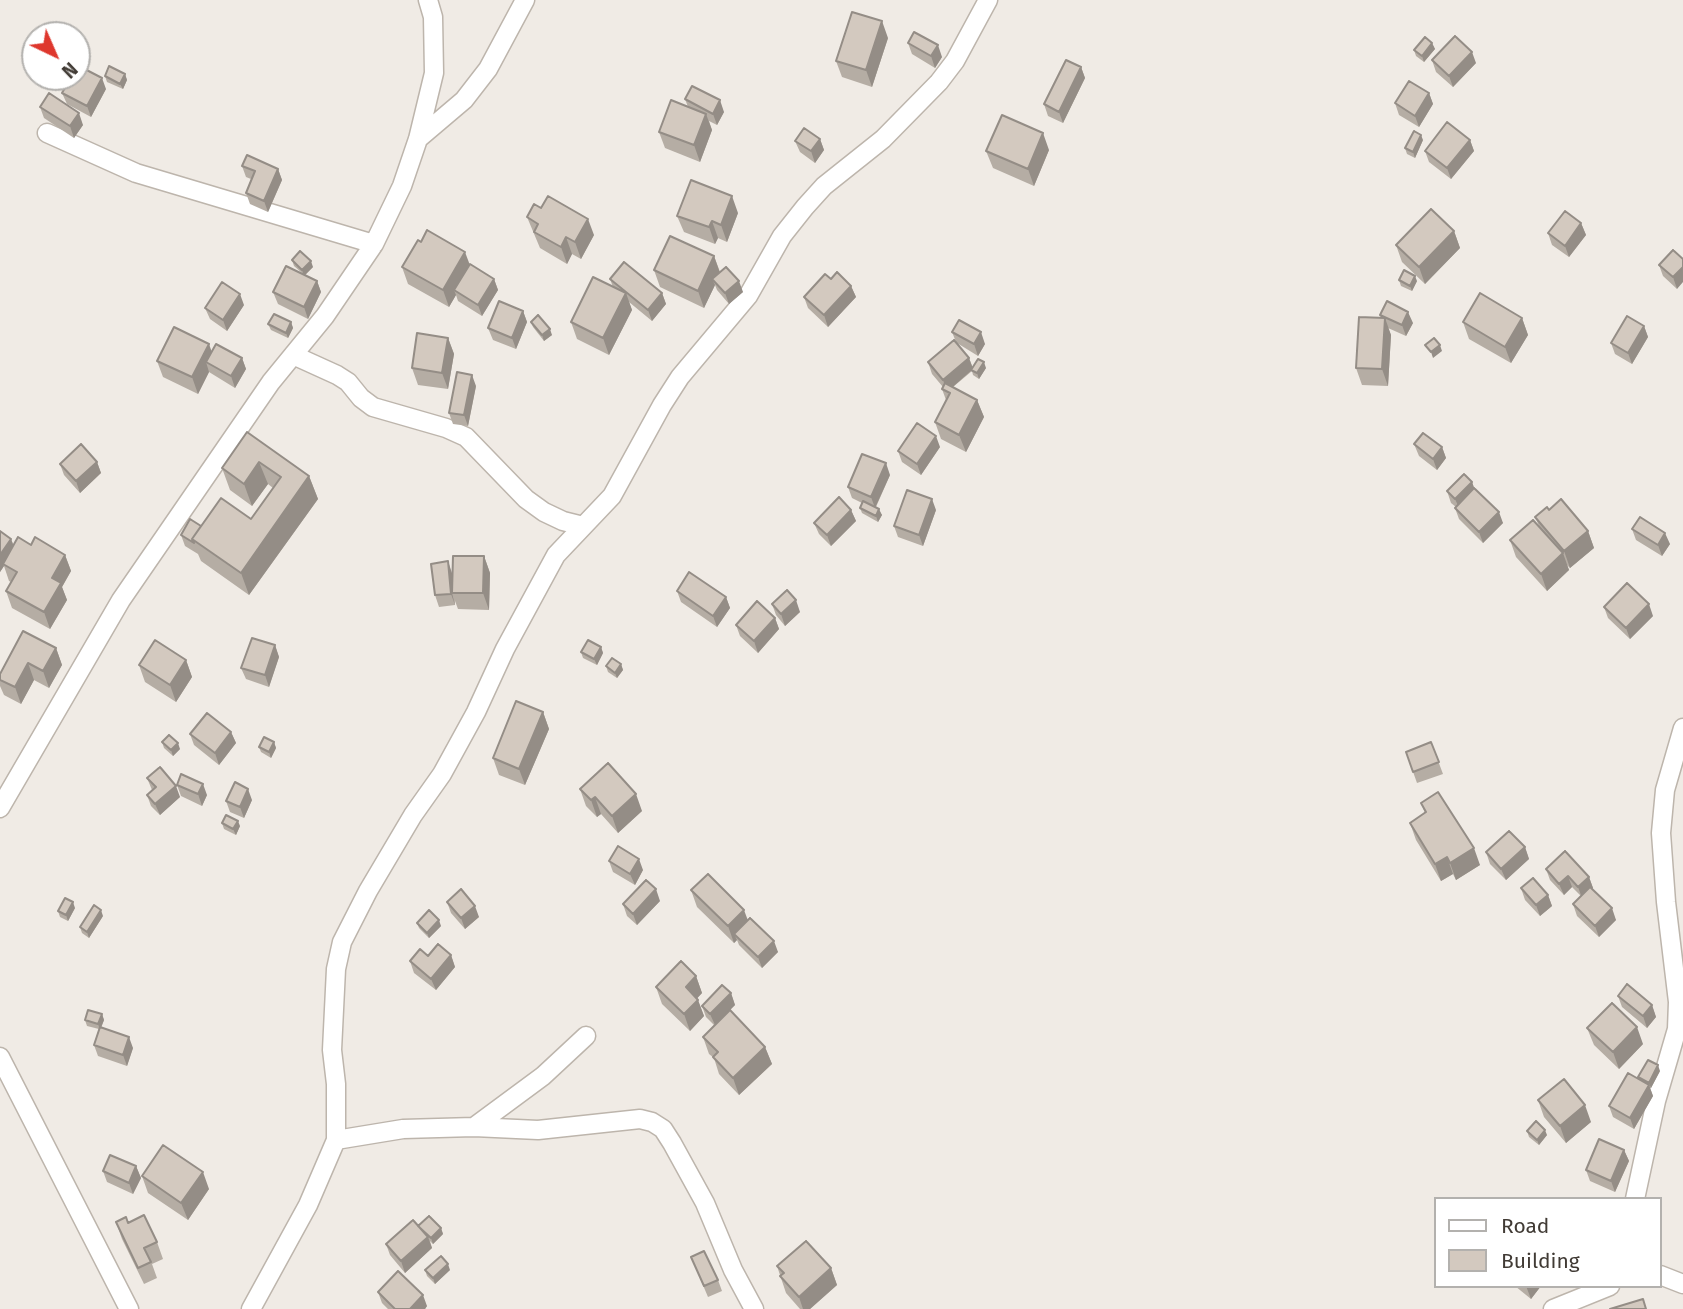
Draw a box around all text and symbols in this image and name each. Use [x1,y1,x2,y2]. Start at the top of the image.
north arrow [21,21,91,91]
text: N [57,57,82,83]
legend [1434,1197,1662,1288]
text: Road [1501,1213,1549,1239]
text: Building [1501,1248,1580,1274]

